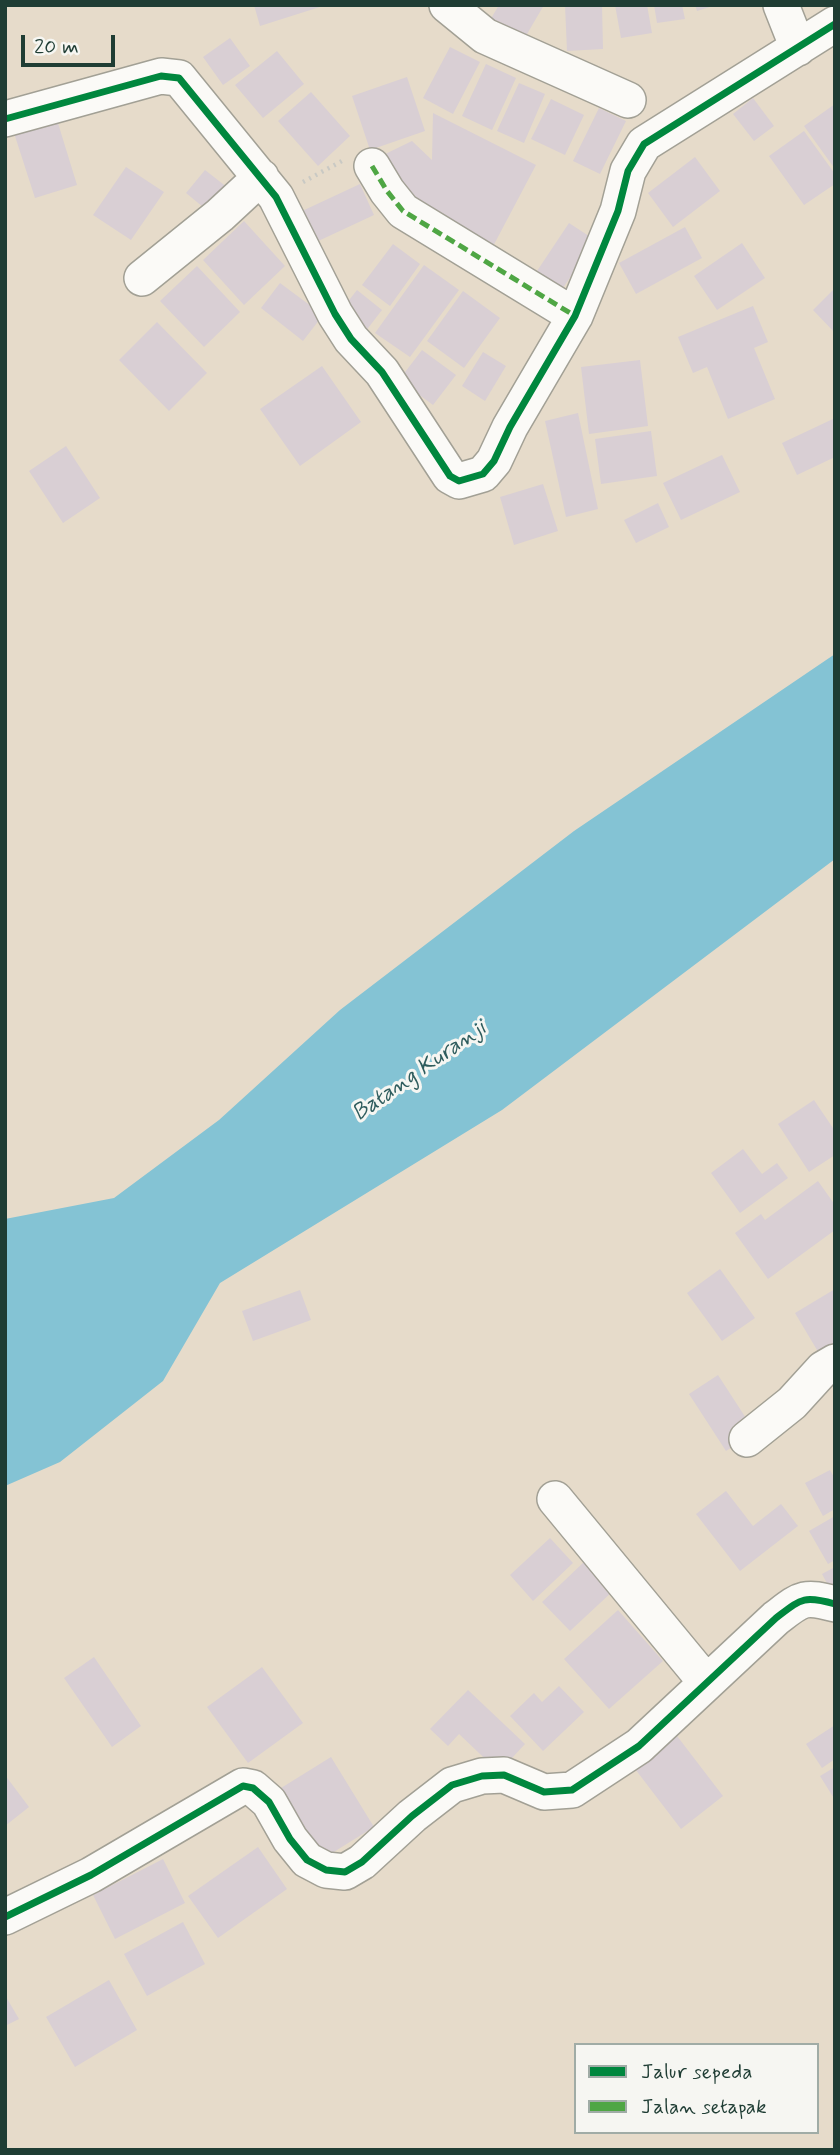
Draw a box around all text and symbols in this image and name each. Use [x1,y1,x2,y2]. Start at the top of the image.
scale bar [24,21,119,65]
text: 20 m [34,33,79,61]
water label: Batang Kuranji [348,1016,492,1128]
legend [574,2043,819,2134]
text: Jalur sepeda [641,2058,752,2086]
text: Jalan setapak [641,2093,767,2121]

